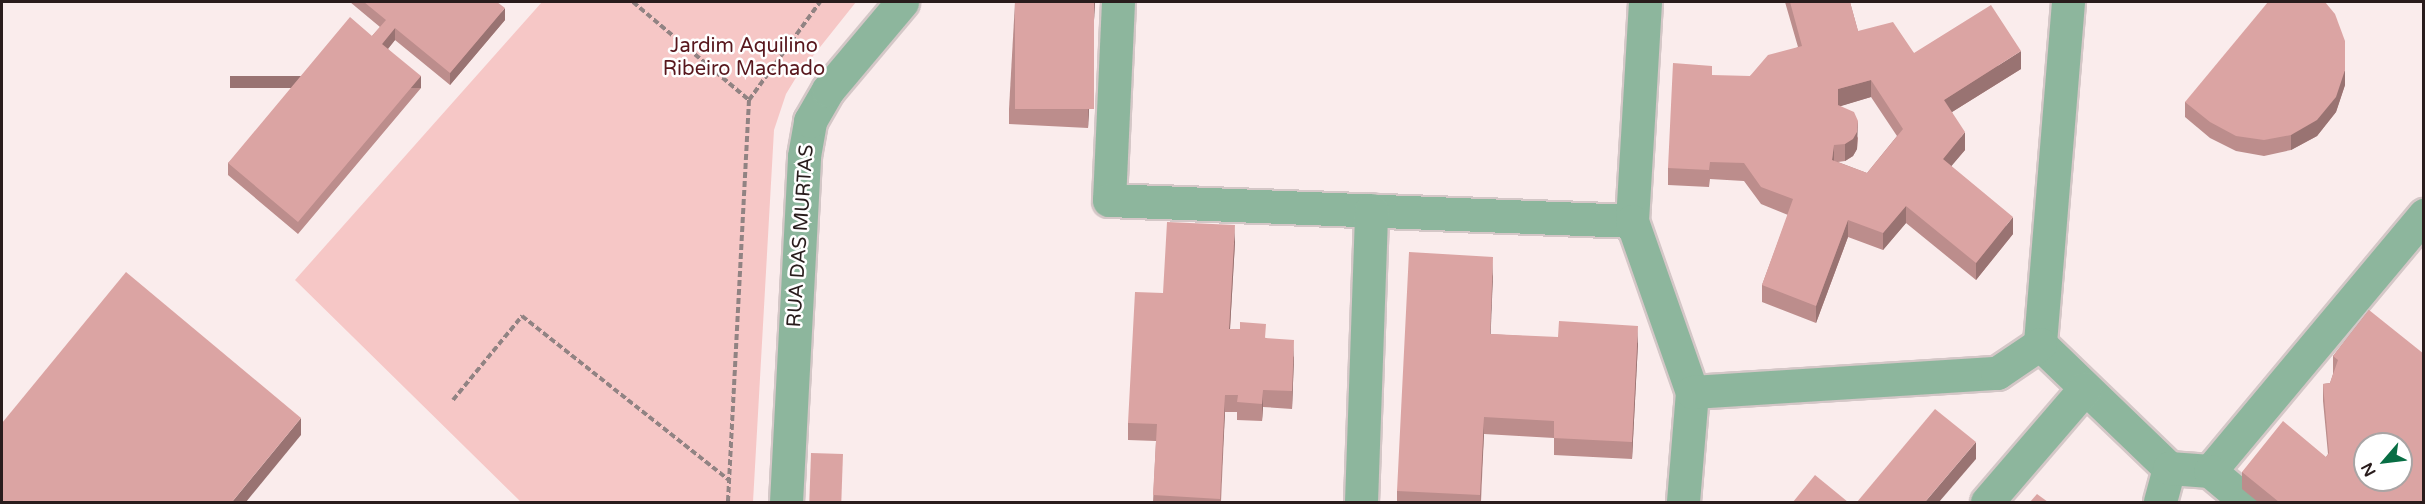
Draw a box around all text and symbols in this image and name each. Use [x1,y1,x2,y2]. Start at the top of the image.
park label: Jardim Aquilino Ribeiro Machado [663,34,825,81]
street label: RUA DAS MURTAS [783,144,819,328]
north arrow [2353,432,2413,492]
text: N [2357,459,2381,480]

